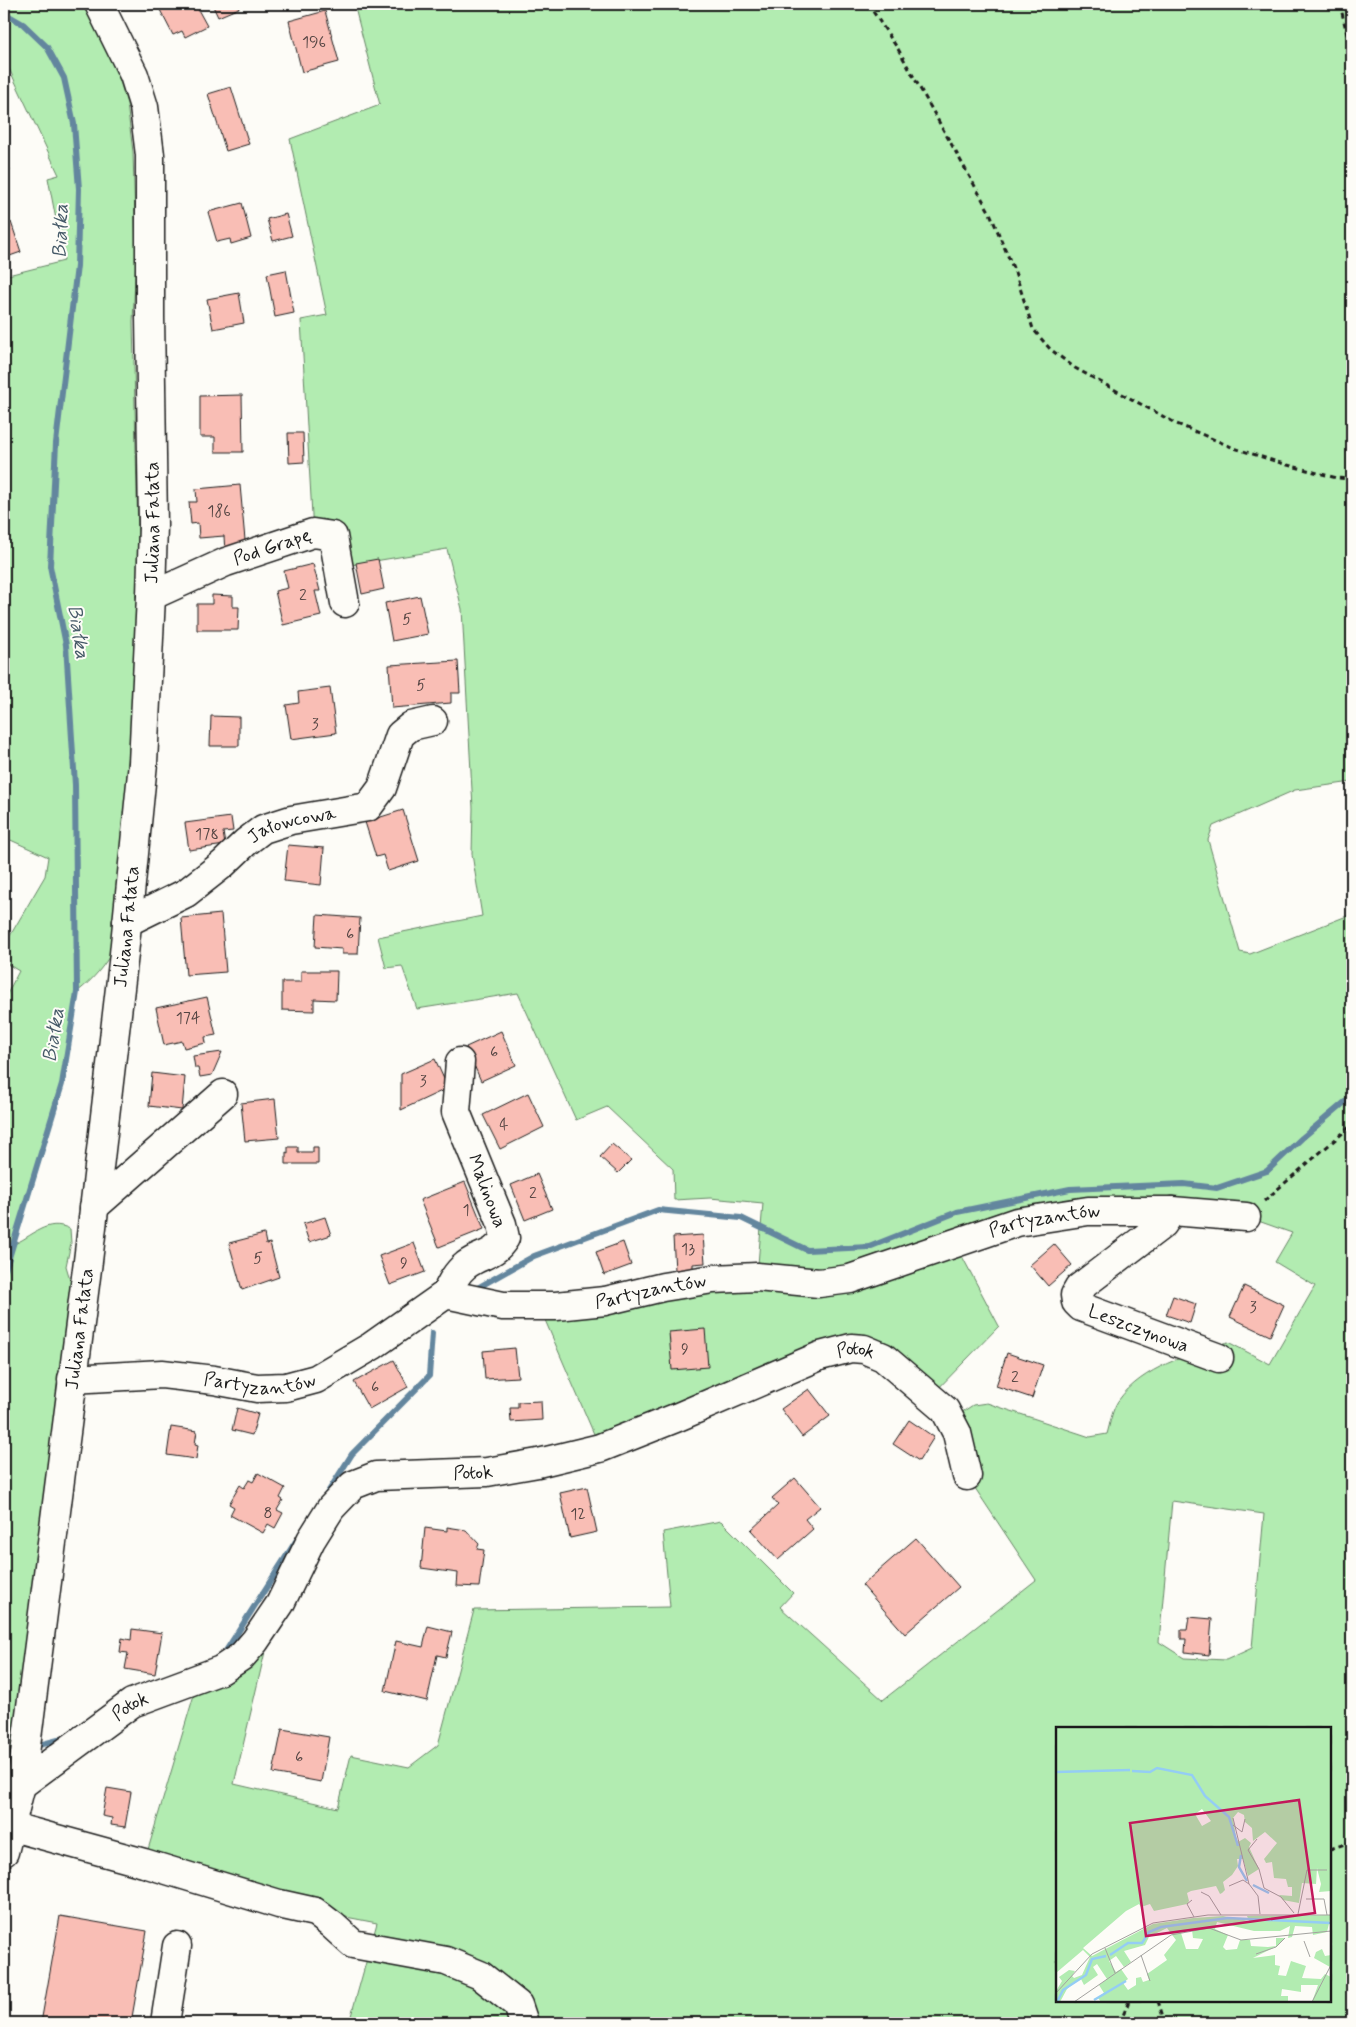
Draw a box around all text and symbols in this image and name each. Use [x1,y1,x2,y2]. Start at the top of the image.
house number: 196 [302,32,326,53]
water label: Białka [47,203,75,259]
street label: Juliana Fałata [139,461,166,584]
house number: 186 [207,501,231,522]
street label: Pod Grapę [230,522,315,571]
house number: 2 [299,585,307,606]
water label: Białka [60,603,96,661]
house number: 5 [402,609,412,630]
house number: 5 [416,675,426,696]
house number: 3 [311,714,319,735]
street label: Jałowcowa [242,800,338,849]
house number: 178 [195,824,219,845]
street label: Juliana Fałata [108,865,145,989]
house number: 6 [346,924,354,945]
water label: Białka [36,1006,72,1064]
house number: 174 [176,1008,200,1029]
house number: 6 [490,1042,498,1063]
house number: 3 [419,1071,427,1092]
house number: 4 [499,1114,509,1135]
street label: Malinowa [462,1151,512,1231]
house number: 2 [529,1183,537,1204]
street label: Partyzantów [985,1199,1100,1243]
house number: 1 [462,1200,470,1221]
house number: 13 [681,1239,695,1260]
house number: 5 [253,1248,263,1269]
house number: 9 [400,1253,408,1274]
street label: Juliana Fałata [59,1267,99,1391]
street label: Partyzantów [594,1268,708,1314]
house number: 3 [1249,1297,1257,1318]
street label: Leszczynowa [1085,1298,1192,1358]
street label: Potok [834,1335,879,1365]
house number: 9 [681,1339,689,1360]
street label: Partyzantów [203,1366,319,1401]
house number: 2 [1011,1367,1019,1388]
house number: 6 [371,1377,379,1398]
street label: Potok [453,1459,495,1486]
house number: 8 [263,1503,273,1524]
house number: 12 [570,1504,586,1525]
street label: Potok [106,1686,152,1726]
inset map [1056,1727,1331,2002]
house number: 6 [295,1747,303,1768]

